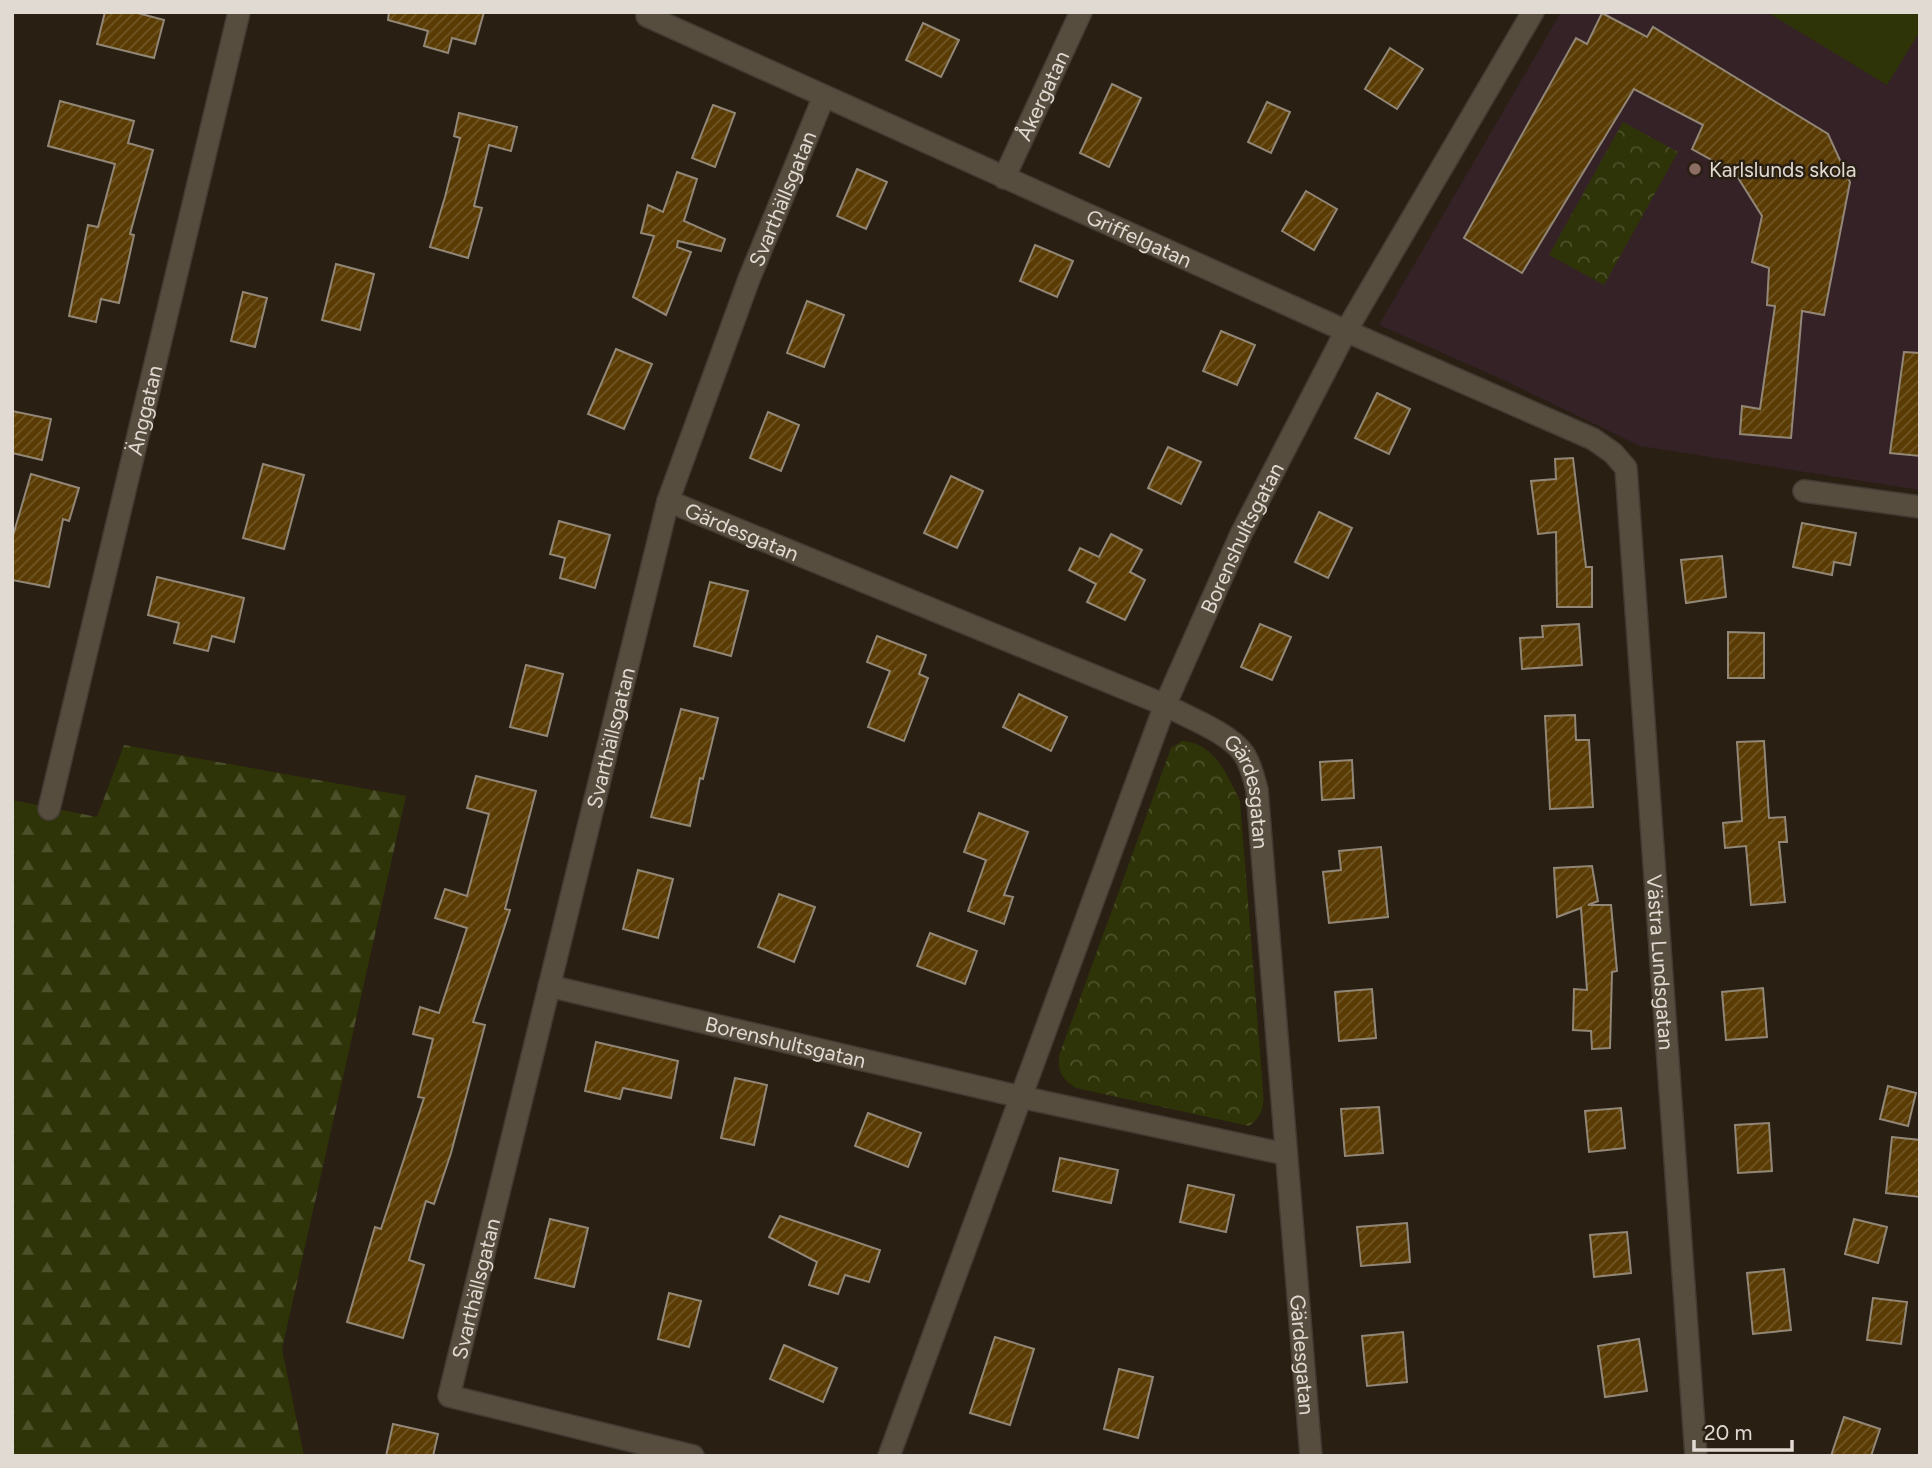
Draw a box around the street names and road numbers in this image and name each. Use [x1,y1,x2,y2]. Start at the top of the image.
street label: Åkergatan [1011,47,1074,144]
street label: Svarthällsgatan [743,127,821,270]
street label: Griffelgatan [1083,203,1196,272]
street label: Änggatan [121,363,167,458]
street label: Borenshultsgatan [1195,458,1288,617]
street label: Gärdesgatan [681,497,803,566]
street label: Svarthällsgatan [581,665,639,811]
street label: Gärdesgatan [1219,728,1274,850]
street label: Västra Lundsgatan [1642,873,1680,1051]
street label: Borenshultsgatan [703,1011,868,1073]
street label: Svarthällsgatan [446,1215,505,1361]
street label: Gärdesgatan [1285,1294,1320,1416]

